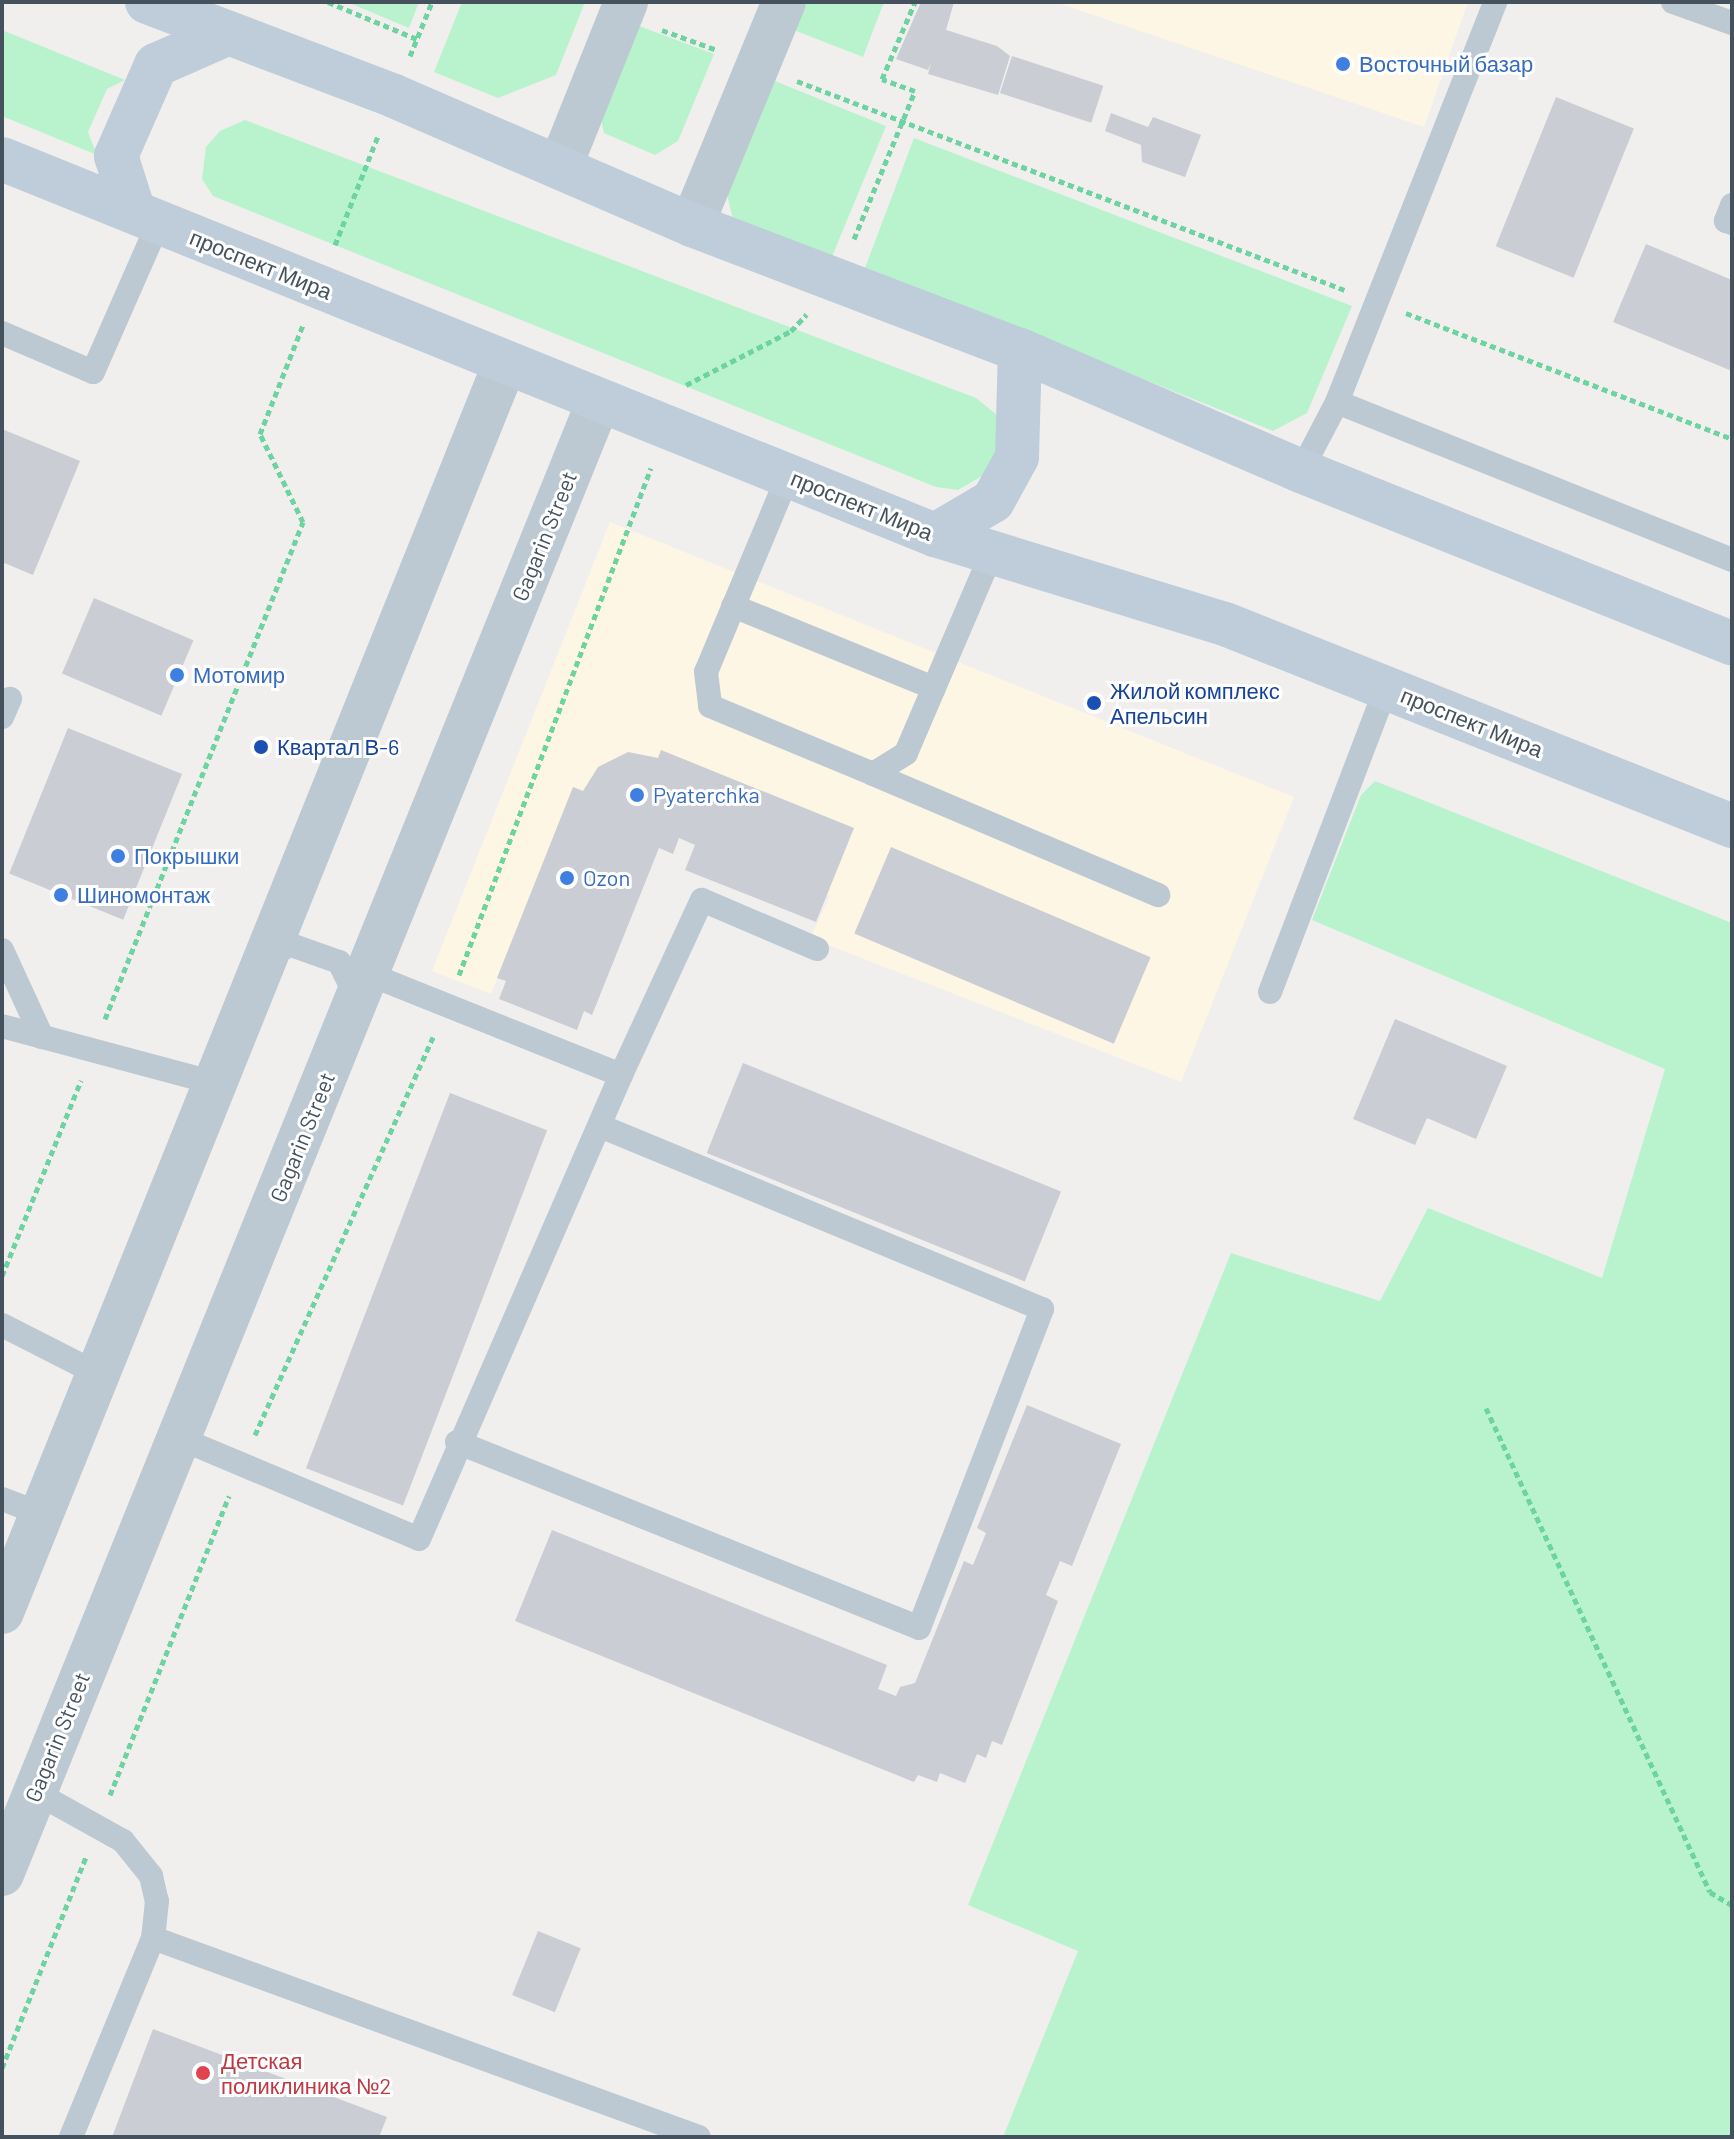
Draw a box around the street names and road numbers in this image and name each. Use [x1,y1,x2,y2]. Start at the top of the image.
street label: проспект Мира [186,223,336,305]
street label: проспект Мира [787,464,937,546]
street label: Gagarin Street [506,467,582,605]
street label: проспект Мира [1397,681,1547,763]
street label: Gagarin Street [264,1068,340,1206]
street label: Gagarin Street [19,1668,95,1806]

